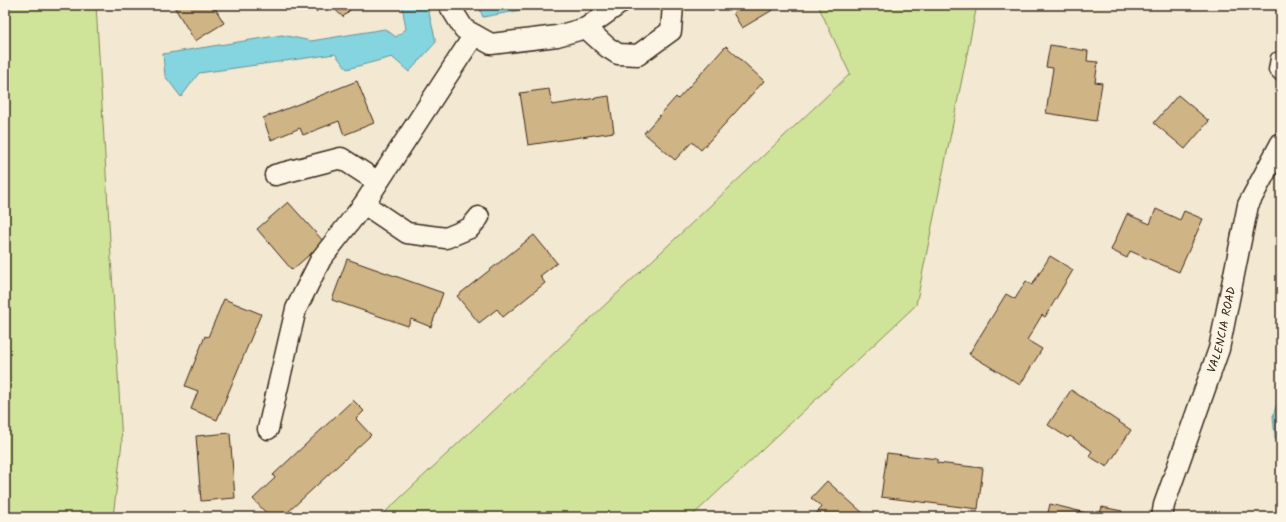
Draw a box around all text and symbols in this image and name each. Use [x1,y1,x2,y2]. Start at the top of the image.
street label: VALENCIA ROAD [1202,285,1241,375]

